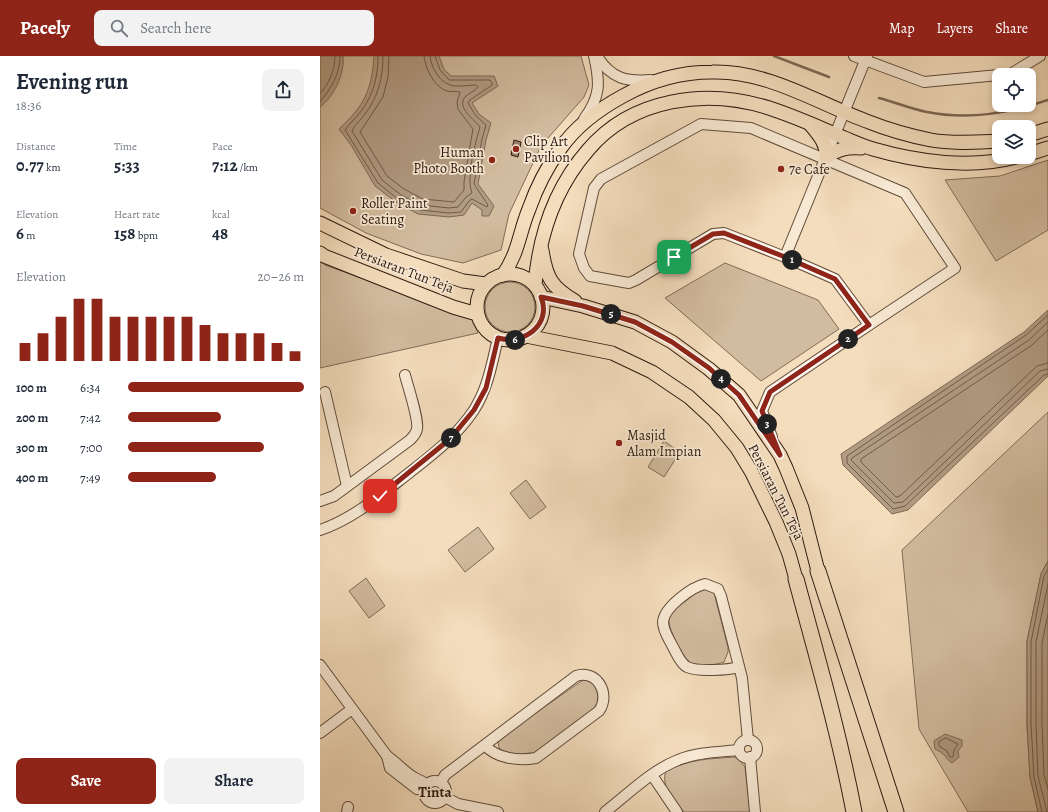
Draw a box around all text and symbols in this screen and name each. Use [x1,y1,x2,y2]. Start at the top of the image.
search box [94,10,374,46]
text: Pacely [20,15,70,41]
icon: search [108,17,130,39]
text: Search here [140,18,212,38]
text: Map [889,19,915,38]
text: Layers [937,19,973,38]
text: Share [995,19,1028,38]
text: Evening run [16,67,128,97]
map controls [992,68,1036,164]
button: locate [992,68,1036,112]
button: share [262,69,304,111]
text: 18:36 [16,97,41,114]
button: layers [992,120,1036,164]
place label: Clip Art Pavilion [524,132,570,167]
text: Distance [16,139,55,154]
text: Time [114,139,137,154]
text: Pace [212,139,232,154]
place label: Human Photo Booth [413,143,485,178]
marker: Clip Art Pavilion [511,144,521,154]
text: 0.77 [16,154,44,177]
text: 5:33 [114,154,140,177]
text: 7:12 [212,154,238,177]
marker: Human Photo Booth [487,155,497,165]
text: km [44,160,61,175]
text: /km [238,160,258,175]
place label: 7e Cafe [789,160,830,179]
marker: 7e Cafe [776,164,786,174]
place label: Roller Paint Seating [361,194,428,229]
marker: Roller Paint Seating [348,206,358,216]
text: Elevation [16,207,58,222]
text: Heart rate [114,207,160,222]
text: kcal [212,207,230,222]
text: 6 [16,222,24,245]
text: 158 [114,222,136,245]
text: 48 [212,222,228,245]
text: m [24,228,35,243]
text: bpm [136,228,158,243]
pin [657,240,691,274]
street label: Persiaran Tun Teja [351,242,457,298]
icon: arrive [663,246,685,268]
pin: 1 [782,250,802,270]
text: 1 [790,252,794,267]
text: Elevation [16,268,66,285]
text: 20–26 m [257,268,304,285]
pin: 5 [601,304,621,324]
text: 5 [609,306,613,321]
pin: 2 [838,329,858,349]
pin: 6 [505,330,525,350]
text: 2 [845,331,851,346]
text: 6 [512,332,518,347]
pin: 4 [711,369,731,389]
text: 4 [718,371,724,386]
text: 100 m [16,379,47,396]
text: 6:34 [80,379,100,396]
text: 200 m [16,409,49,426]
text: 7:42 [80,409,101,426]
pin: 3 [757,414,777,434]
text: 3 [765,416,769,431]
place label: Masjid Alam Impian [626,426,702,461]
pin: 7 [441,428,461,448]
text: 7 [449,430,453,445]
marker: Masjid Alam Impian [614,438,624,448]
text: 300 m [16,439,48,456]
text: 7:00 [80,439,102,456]
street label: Persiaran Tun Teja [744,441,809,544]
text: 400 m [16,469,48,486]
text: 7:49 [80,469,100,486]
pin [363,479,397,513]
icon: check [369,485,391,507]
button: Save [16,758,156,804]
button: Share [164,758,304,804]
district label: Tinta [418,782,452,802]

